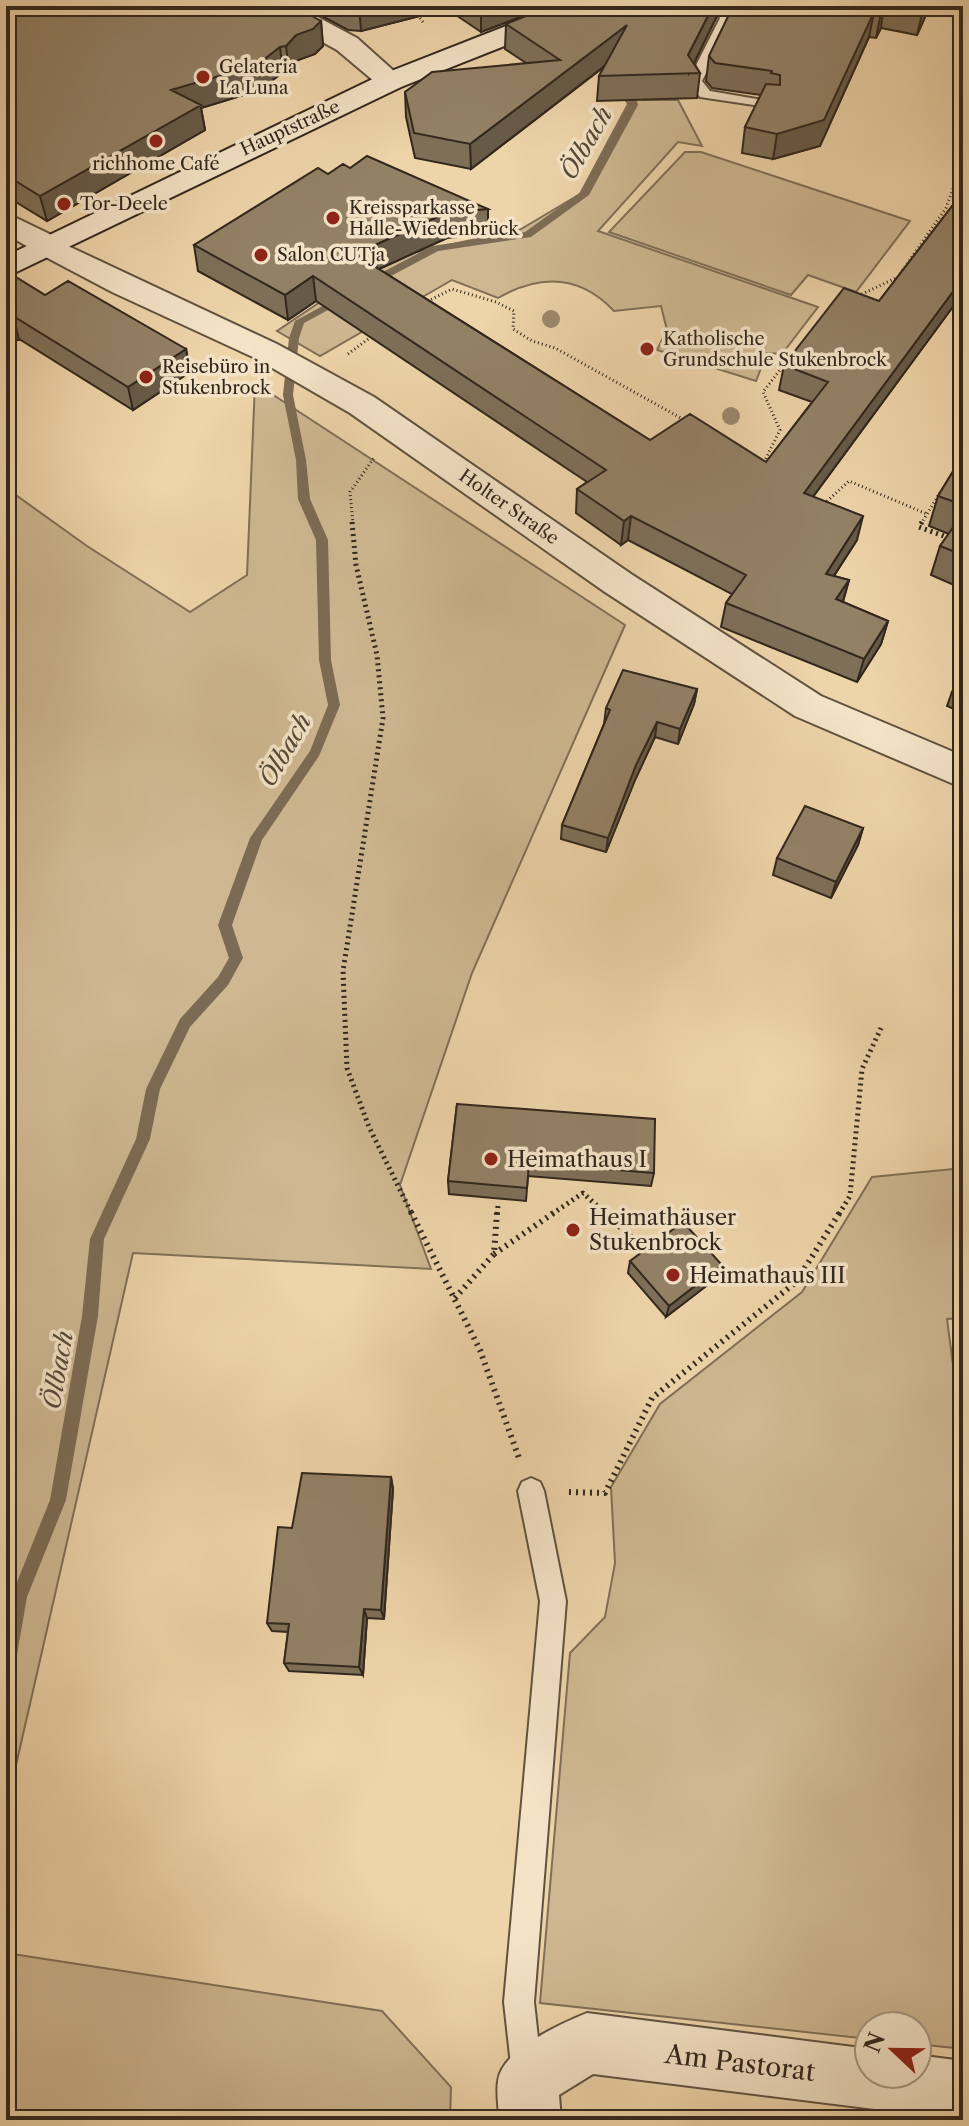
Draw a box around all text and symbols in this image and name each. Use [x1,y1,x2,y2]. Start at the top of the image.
place label: Gelateria La Luna [219,56,298,99]
marker: Gelateria La Luna [194,68,212,86]
street label: Hauptstraße [237,95,343,161]
water label: Ölbach [553,101,618,184]
marker: richhome Café [147,132,165,150]
place label: richhome Café [92,153,220,175]
place label: Tor-Deele [80,193,168,215]
marker: Tor-Deele [55,195,73,213]
place label: Kreissparkasse Halle-Wiedenbrück [349,197,520,240]
marker: Kreissparkasse Halle-Wiedenbrück [324,209,342,227]
place label: Salon CUTja [277,244,386,266]
marker: Salon CUTja [252,246,270,264]
place label: Katholische Grundschule Stukenbrock [663,328,888,371]
marker: Katholische Grundschule Stukenbrock [638,340,656,358]
place label: Reisebüro in Stukenbrock [162,356,272,399]
marker: Reisebüro in Stukenbrock [137,368,155,386]
street label: Holter Straße [455,465,563,549]
water label: Ölbach [252,708,317,791]
place label: Heimathaus I [507,1146,647,1173]
marker: Heimathaus I [482,1150,500,1168]
place label: Heimathäuser Stukenbrock [589,1204,736,1256]
marker: Heimathäuser Stukenbrock [564,1221,582,1239]
place label: Heimathaus III [689,1262,845,1289]
marker: Heimathaus III [664,1266,682,1284]
water label: Ölbach [36,1328,79,1411]
north arrow [853,2010,933,2090]
text: N [859,2029,891,2057]
street label: Am Pastorat [662,2038,818,2088]

